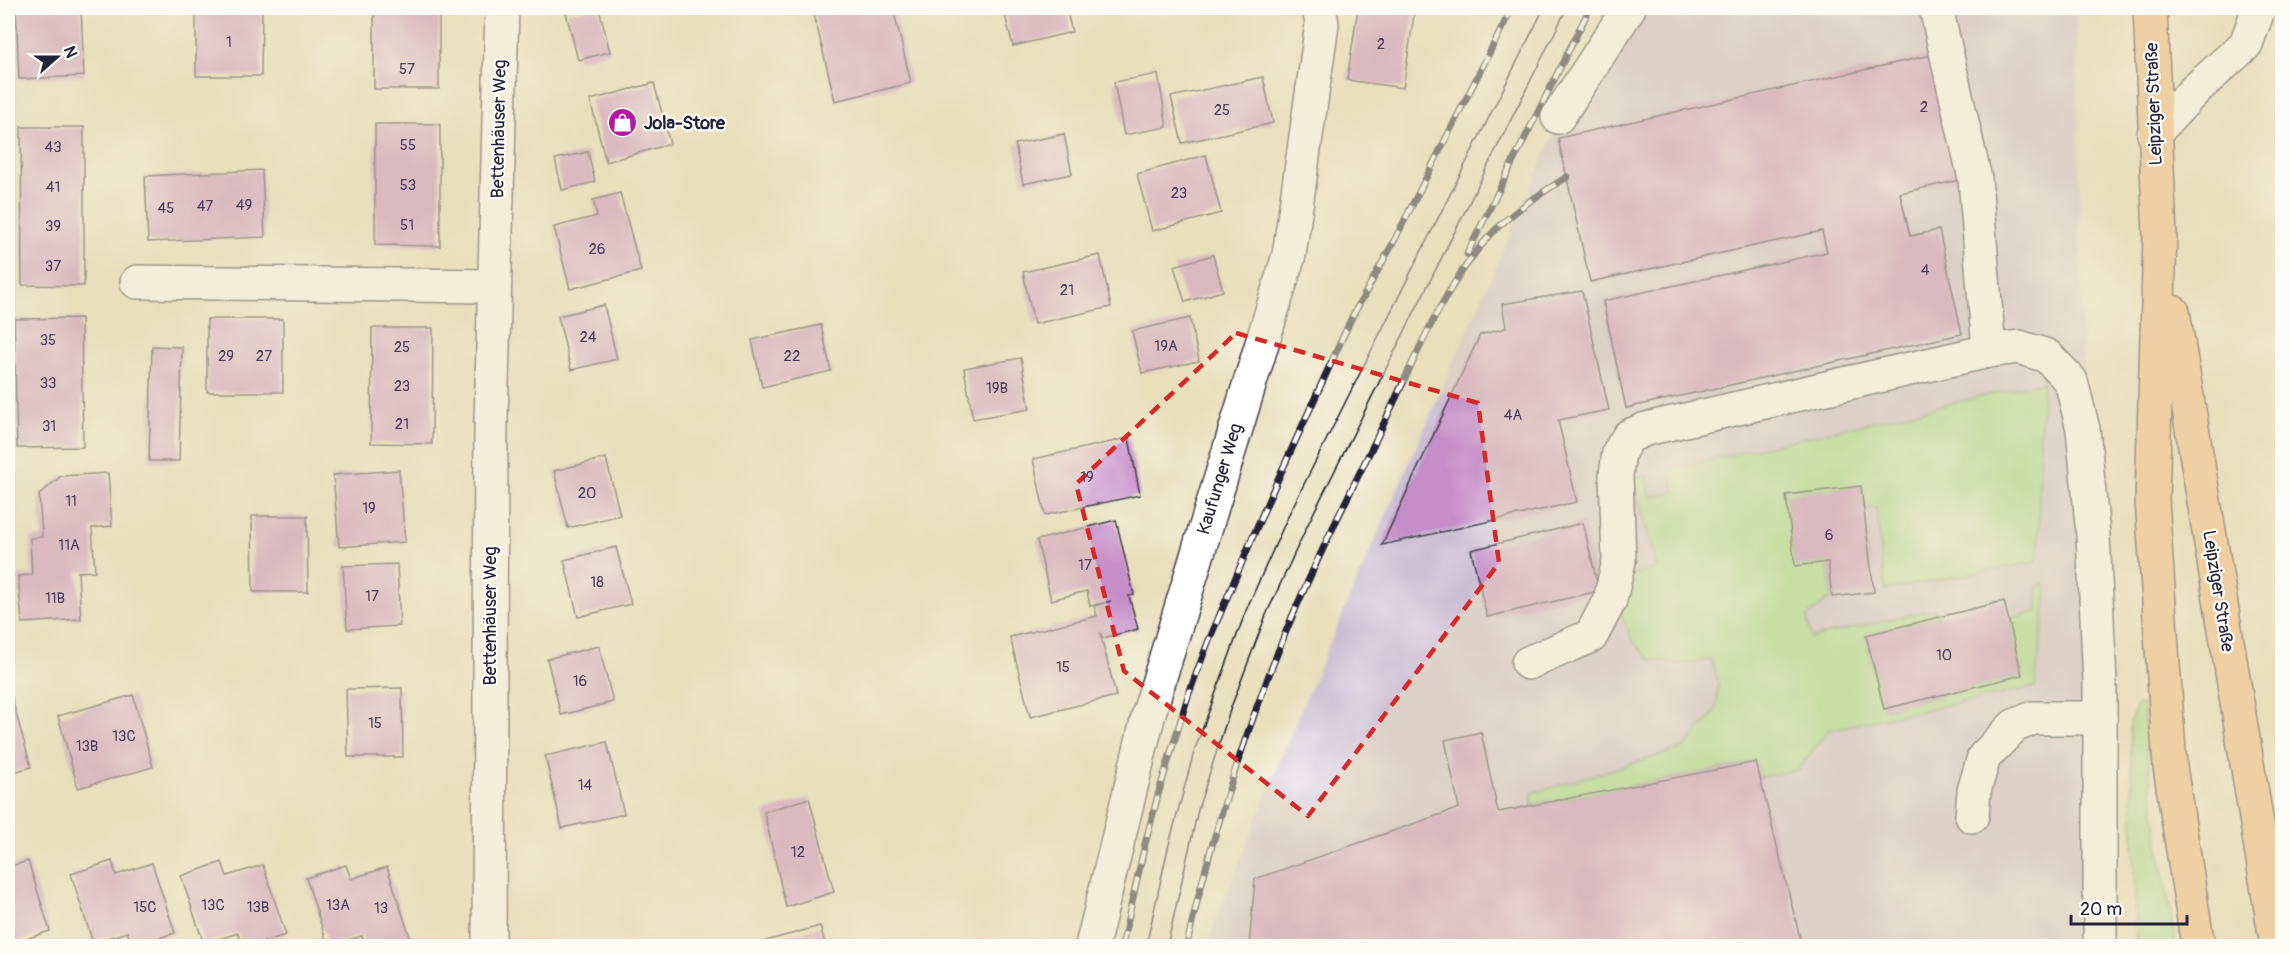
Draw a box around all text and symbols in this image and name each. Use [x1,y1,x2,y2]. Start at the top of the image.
north arrow [27,27,87,87]
house number: 1 [226,33,232,52]
house number: 2 [1377,35,1385,54]
street label: Leipziger Straße [2140,42,2168,166]
text: N [59,43,81,61]
street label: Bettenhäuser Weg [486,59,512,199]
house number: 57 [399,60,415,79]
house number: 2 [1920,98,1928,117]
house number: 25 [1214,101,1230,120]
shop icon: Jola-Store [607,107,639,139]
place label: Jola-Store [644,112,726,135]
house number: 55 [400,136,416,155]
house number: 43 [44,138,62,157]
house number: 53 [400,176,416,195]
house number: 41 [46,178,60,197]
house number: 23 [1171,184,1187,203]
house number: 49 [236,196,252,215]
house number: 47 [197,197,213,216]
house number: 45 [158,199,174,218]
house number: 51 [400,216,414,235]
house number: 39 [45,217,61,236]
house number: 26 [588,240,606,259]
house number: 37 [45,257,61,276]
house number: 4 [1921,261,1930,280]
house number: 21 [1060,281,1074,300]
house number: 24 [579,328,597,347]
house number: 35 [40,331,56,350]
house number: 19A [1154,337,1178,356]
house number: 25 [394,338,410,357]
house number: 29 [218,347,234,366]
house number: 27 [256,347,272,366]
house number: 22 [784,347,800,366]
house number: 33 [40,374,56,393]
house number: 23 [394,377,410,396]
house number: 19B [986,379,1008,398]
house number: 4A [1504,406,1522,425]
house number: 21 [395,415,409,434]
house number: 31 [42,417,56,436]
street label: Kaufunger Weg [1192,421,1248,537]
house number: 19 [1080,468,1094,487]
house number: 20 [578,484,596,503]
house number: 11 [65,492,77,511]
house number: 19 [362,499,376,518]
house number: 6 [1825,526,1833,545]
street label: Leipziger Straße [2197,529,2239,654]
house number: 11A [58,536,80,555]
street label: Bettenhäuser Weg [479,547,502,685]
house number: 17 [1078,556,1092,575]
house number: 18 [590,573,604,592]
house number: 17 [365,587,379,606]
house number: 11B [45,589,65,608]
house number: 10 [1936,646,1952,665]
house number: 15 [1056,658,1070,677]
house number: 16 [573,672,587,691]
house number: 15 [368,714,382,733]
house number: 13C [112,727,136,746]
house number: 13B [76,737,98,756]
house number: 14 [578,776,593,795]
house number: 12 [791,843,805,862]
scale bar [2071,888,2186,926]
house number: 13C [201,896,225,915]
house number: 13A [326,896,350,915]
house number: 15C [133,898,157,917]
house number: 13B [247,898,269,917]
text: 20 m [2080,898,2122,921]
house number: 13 [374,899,388,918]

